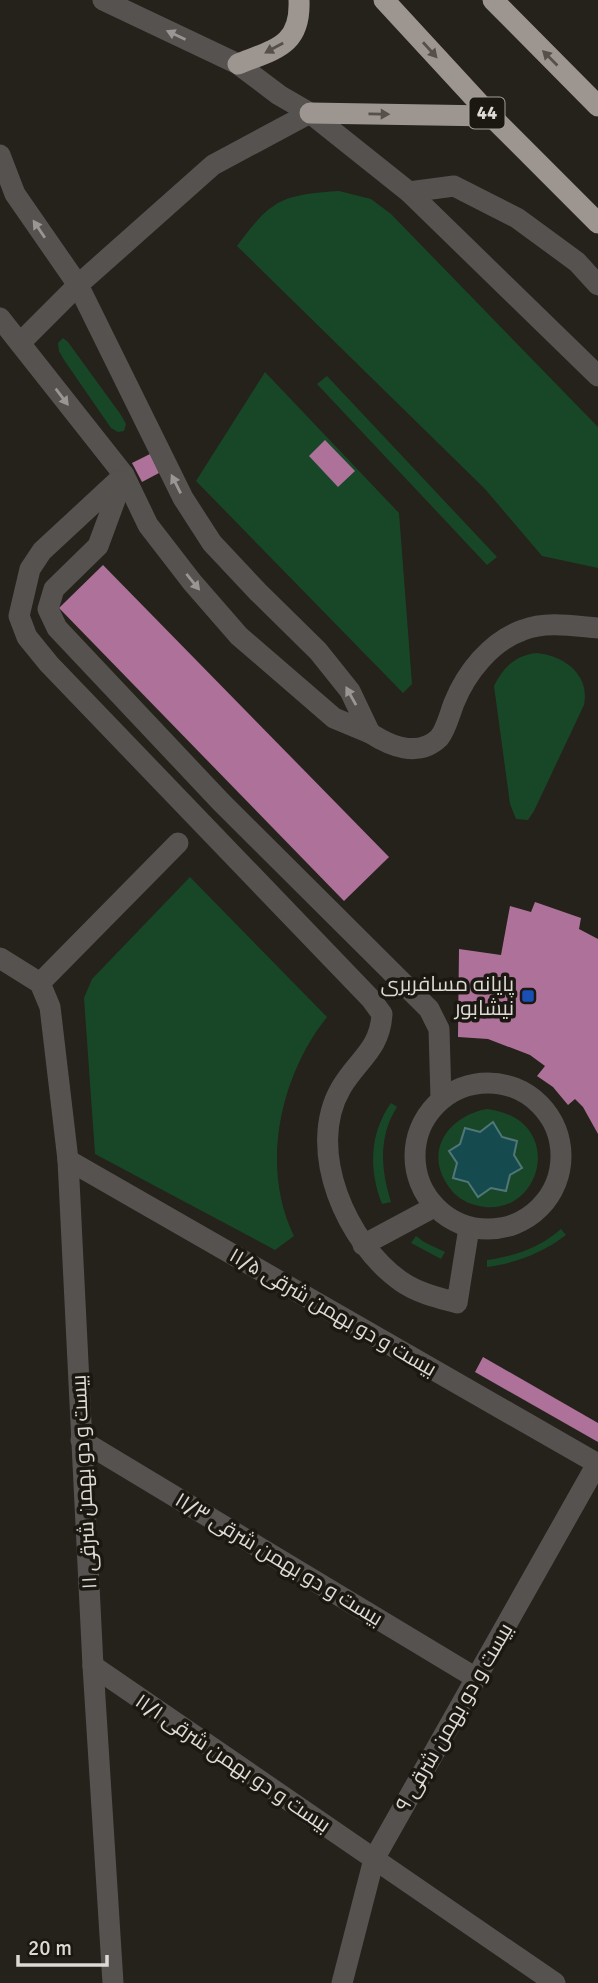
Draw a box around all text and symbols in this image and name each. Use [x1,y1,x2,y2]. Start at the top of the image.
one-way arrow [166,29,186,40]
one-way arrow [422,41,438,58]
one-way arrow [264,42,283,54]
one-way arrow [542,49,559,66]
road number: 44 [470,97,504,128]
one-way arrow [368,108,390,120]
one-way arrow [33,219,46,239]
one-way arrow [54,388,69,406]
one-way arrow [171,474,182,494]
one-way arrow [185,573,200,591]
one-way arrow [345,687,357,706]
place label: پایانه مسافربری نیشابور [381,971,514,1021]
marker: پایانه مسافربری نیشابور [520,988,536,1004]
street label: بیست و دو بهمن شرقی ۱۱/۵ [225,1242,441,1382]
street label: بیست و دو بهمن شرقی ۱۱ [65,1374,103,1590]
street label: بیست و دو بهمن شرقی ۱۱/۳ [170,1487,388,1631]
street label: بیست و دو بهمن شرقی ۹ [390,1618,518,1816]
street label: بیست و دو بهمن شرقی ۱۱/۱ [130,1688,336,1838]
scale bar [18,1924,107,1968]
text: 20 m [28,1935,72,1961]

